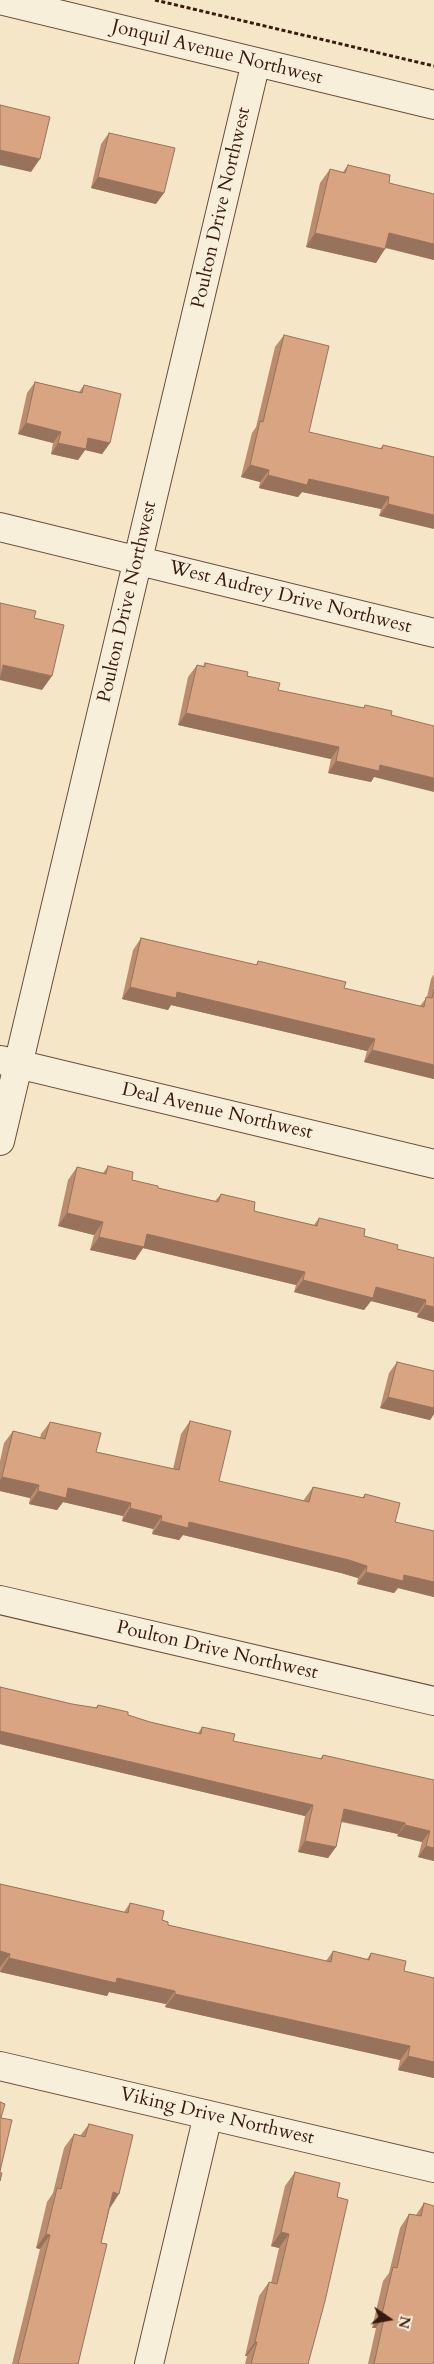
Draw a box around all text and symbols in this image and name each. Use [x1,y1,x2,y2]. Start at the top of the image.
street label: Jonquil Avenue Northwest [109,16,325,90]
street label: Poulton Drive Northwest [188,105,256,311]
street label: Poulton Drive Northwest [94,499,162,705]
street label: West Audrey Drive Northwest [166,557,414,639]
street label: Deal Avenue Northwest [119,1079,315,1145]
street label: Poulton Drive Northwest [114,1617,320,1685]
street label: Viking Drive Northwest [118,2084,316,2150]
north arrow [364,2294,414,2344]
text: N [394,2314,415,2330]

